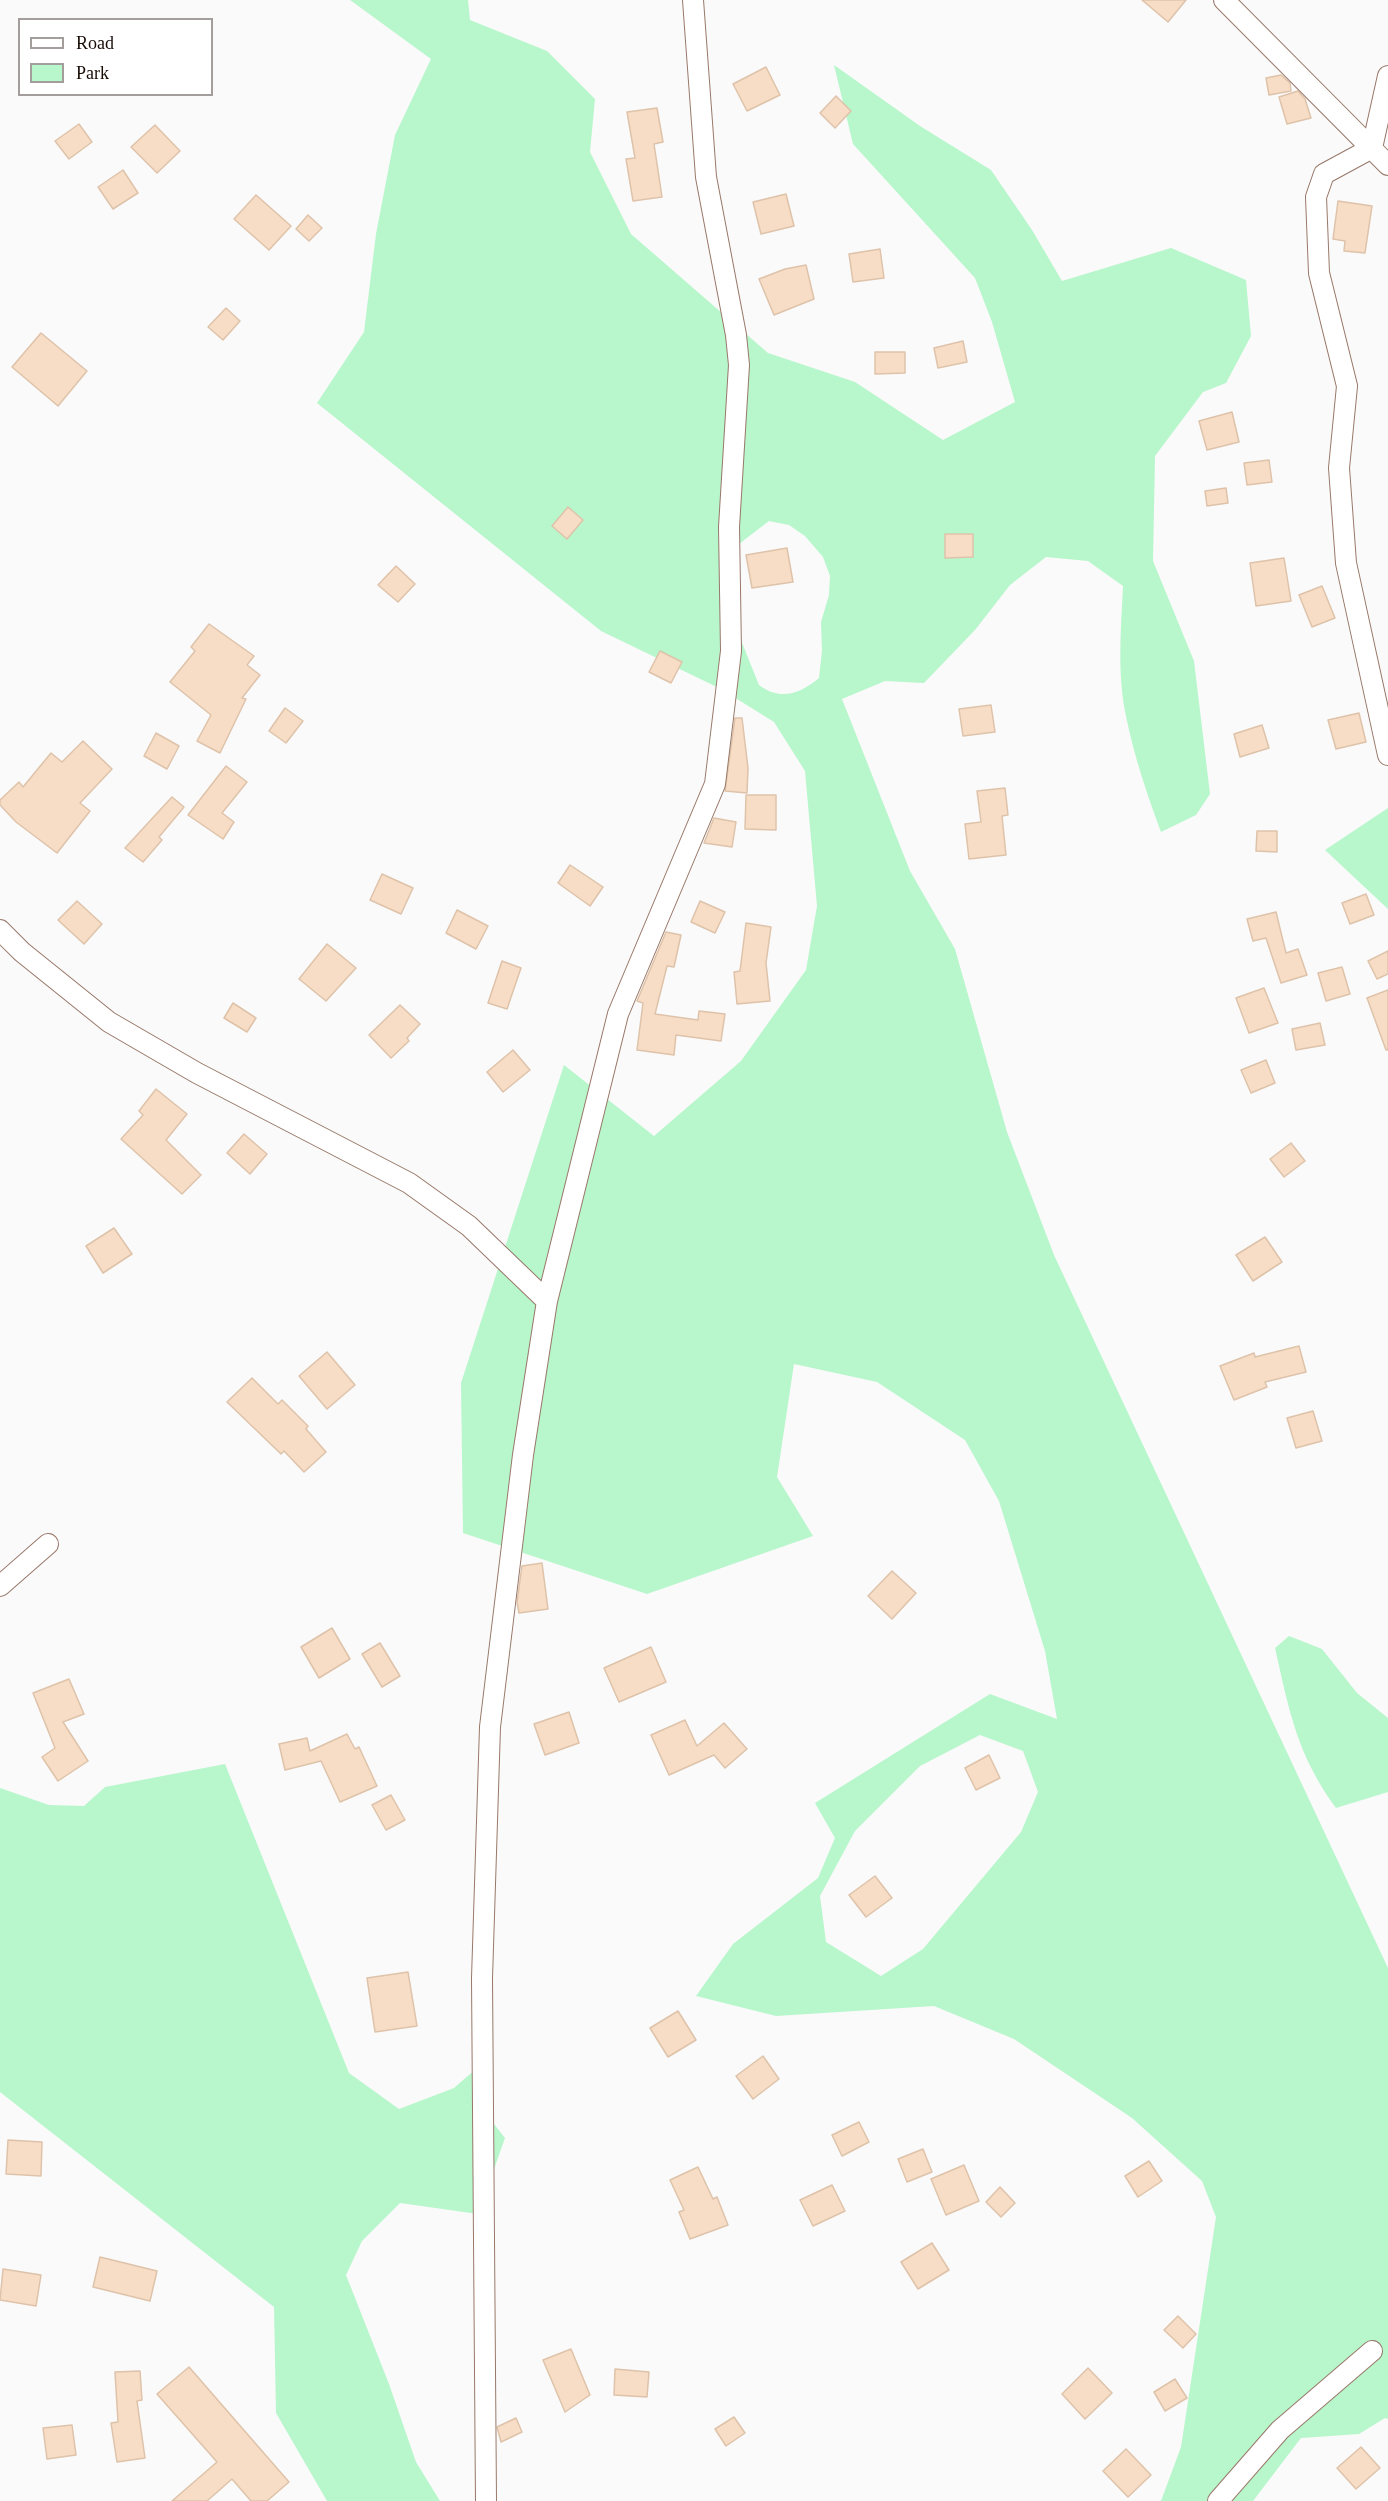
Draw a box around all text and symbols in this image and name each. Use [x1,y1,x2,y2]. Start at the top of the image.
legend [18,18,213,96]
text: Road [76,33,114,53]
text: Park [76,63,109,83]

